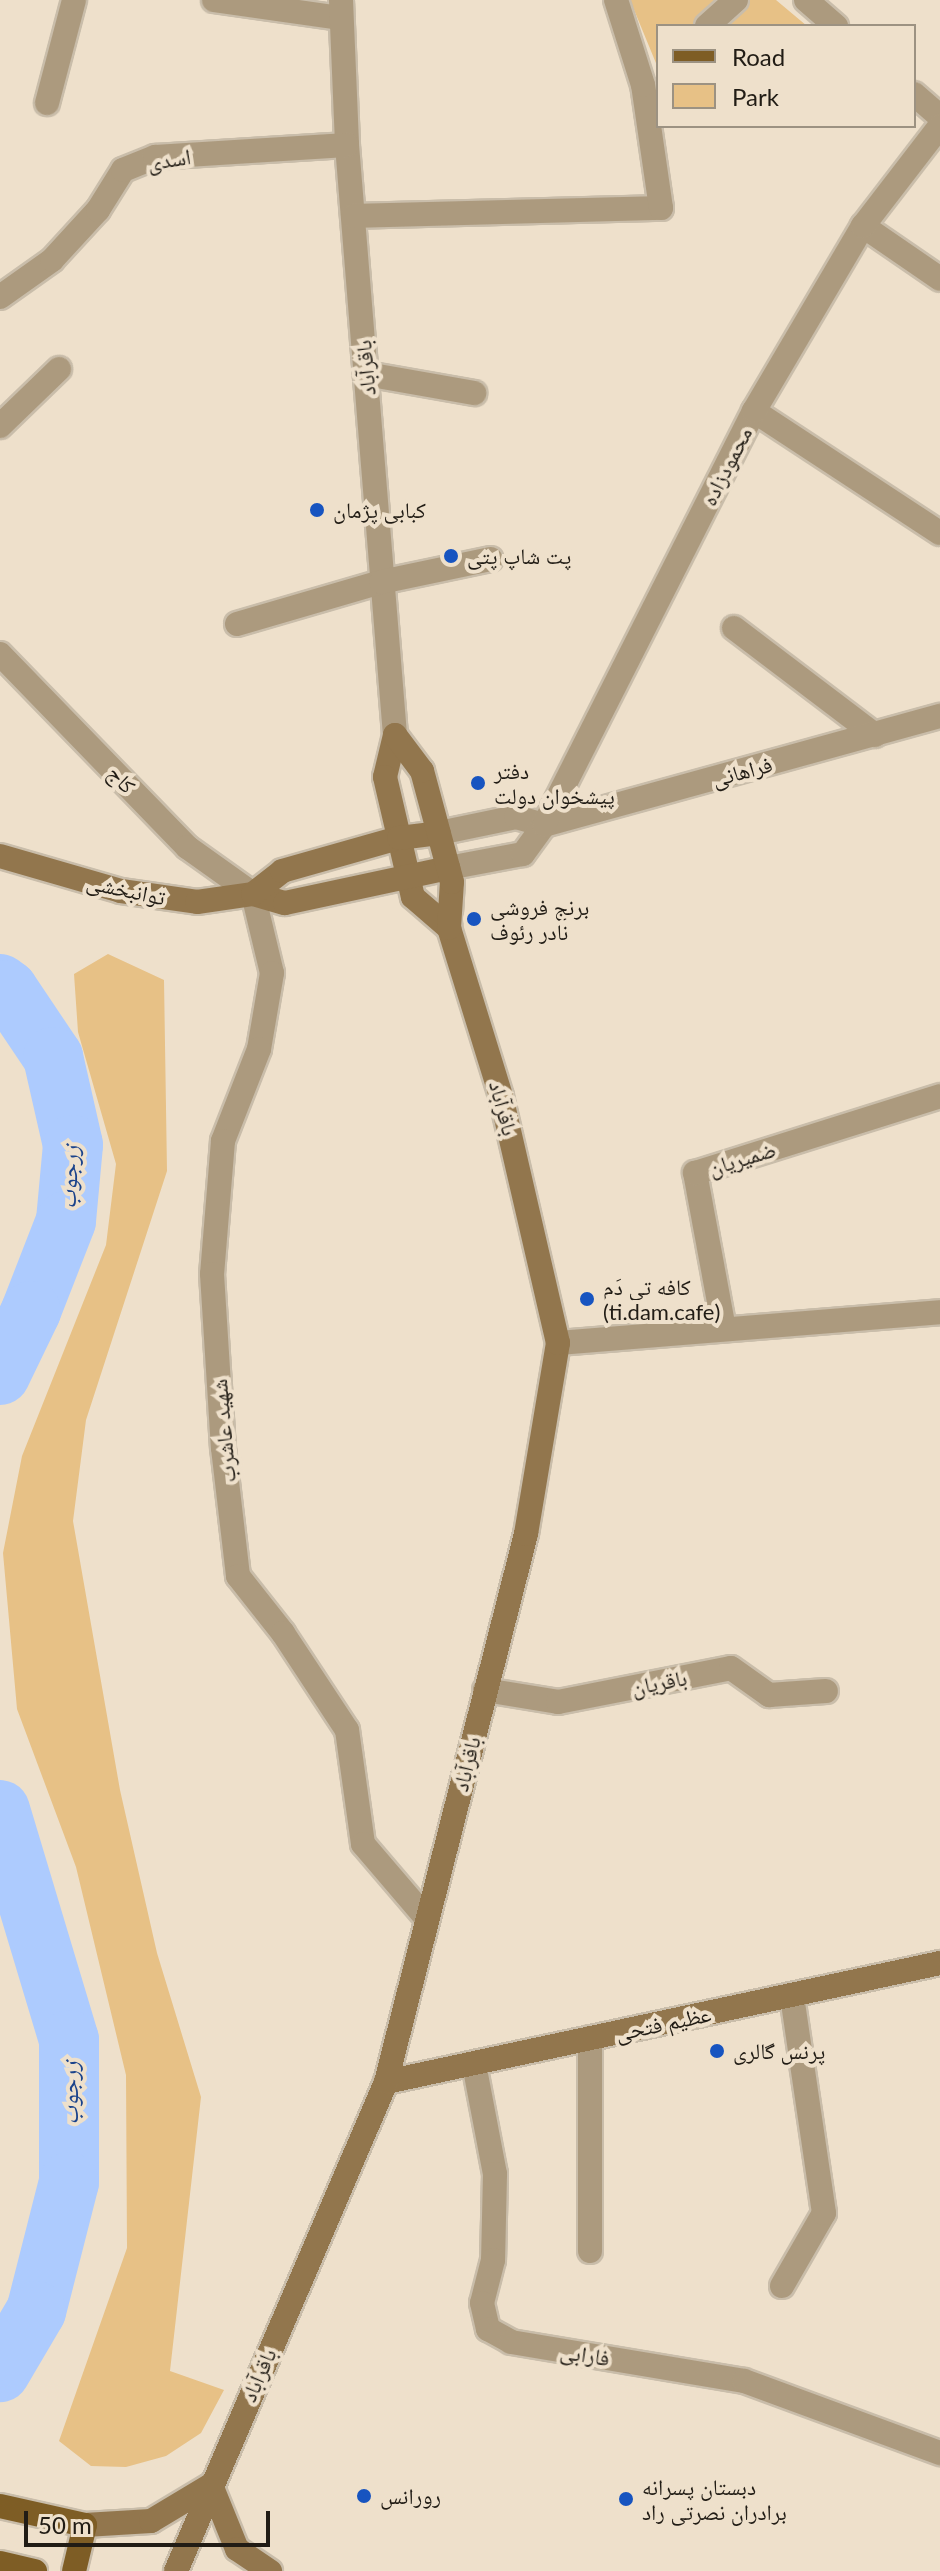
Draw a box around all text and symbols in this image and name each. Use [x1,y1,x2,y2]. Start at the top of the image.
legend [656,24,916,128]
text: Road [732,42,785,71]
text: Park [732,82,779,111]
street label: اسدی [145,143,193,175]
street label: باقرآباد [349,339,381,397]
street label: محمودزاده [695,422,757,510]
place label: کبابی پژمان [333,497,426,523]
marker: کبابی پژمان [308,501,326,519]
place label: پت شاپ پتی [467,543,571,569]
marker: پت شاپ پتی [442,547,460,565]
street label: فراهانی [709,750,775,792]
place label: دفتر پیشخوان دولت [494,757,615,808]
street label: کاج [103,760,141,798]
marker: دفتر پیشخوان دولت [469,774,487,792]
street label: توانبخشی [84,868,168,910]
place label: برنج فروشی نادر رئوف [490,893,589,944]
marker: برنج فروشی نادر رئوف [465,910,483,928]
street label: باقرآباد [484,1078,524,1138]
street label: ضمیریان [705,1135,779,1181]
water label: زرجوب [52,1145,84,1209]
place label: کافه تی دَم (ti.dam.cafe) [603,1273,719,1324]
marker: کافه تی دَم (ti.dam.cafe) [578,1290,596,1308]
street label: شهید عاشرب [205,1378,241,1484]
street label: باقریان [629,1664,689,1700]
street label: باقرآباد [446,1734,486,1794]
street label: عظیم فتحی [613,2000,713,2046]
place label: پرنس گالری [733,2038,825,2064]
marker: پرنس گالری [708,2042,726,2060]
water label: زرجوب [55,2061,83,2125]
street label: فارابی [558,2337,612,2371]
street label: باقرآباد [235,2344,281,2406]
place label: دبستان پسرانه برادران نصرتی راد [642,2473,787,2524]
place label: رورانس [380,2483,441,2509]
marker: رورانس [355,2487,373,2505]
marker: دبستان پسرانه برادران نصرتی راد [617,2490,635,2508]
scale bar [28,2495,274,2545]
text: 50 m [38,2510,92,2539]

